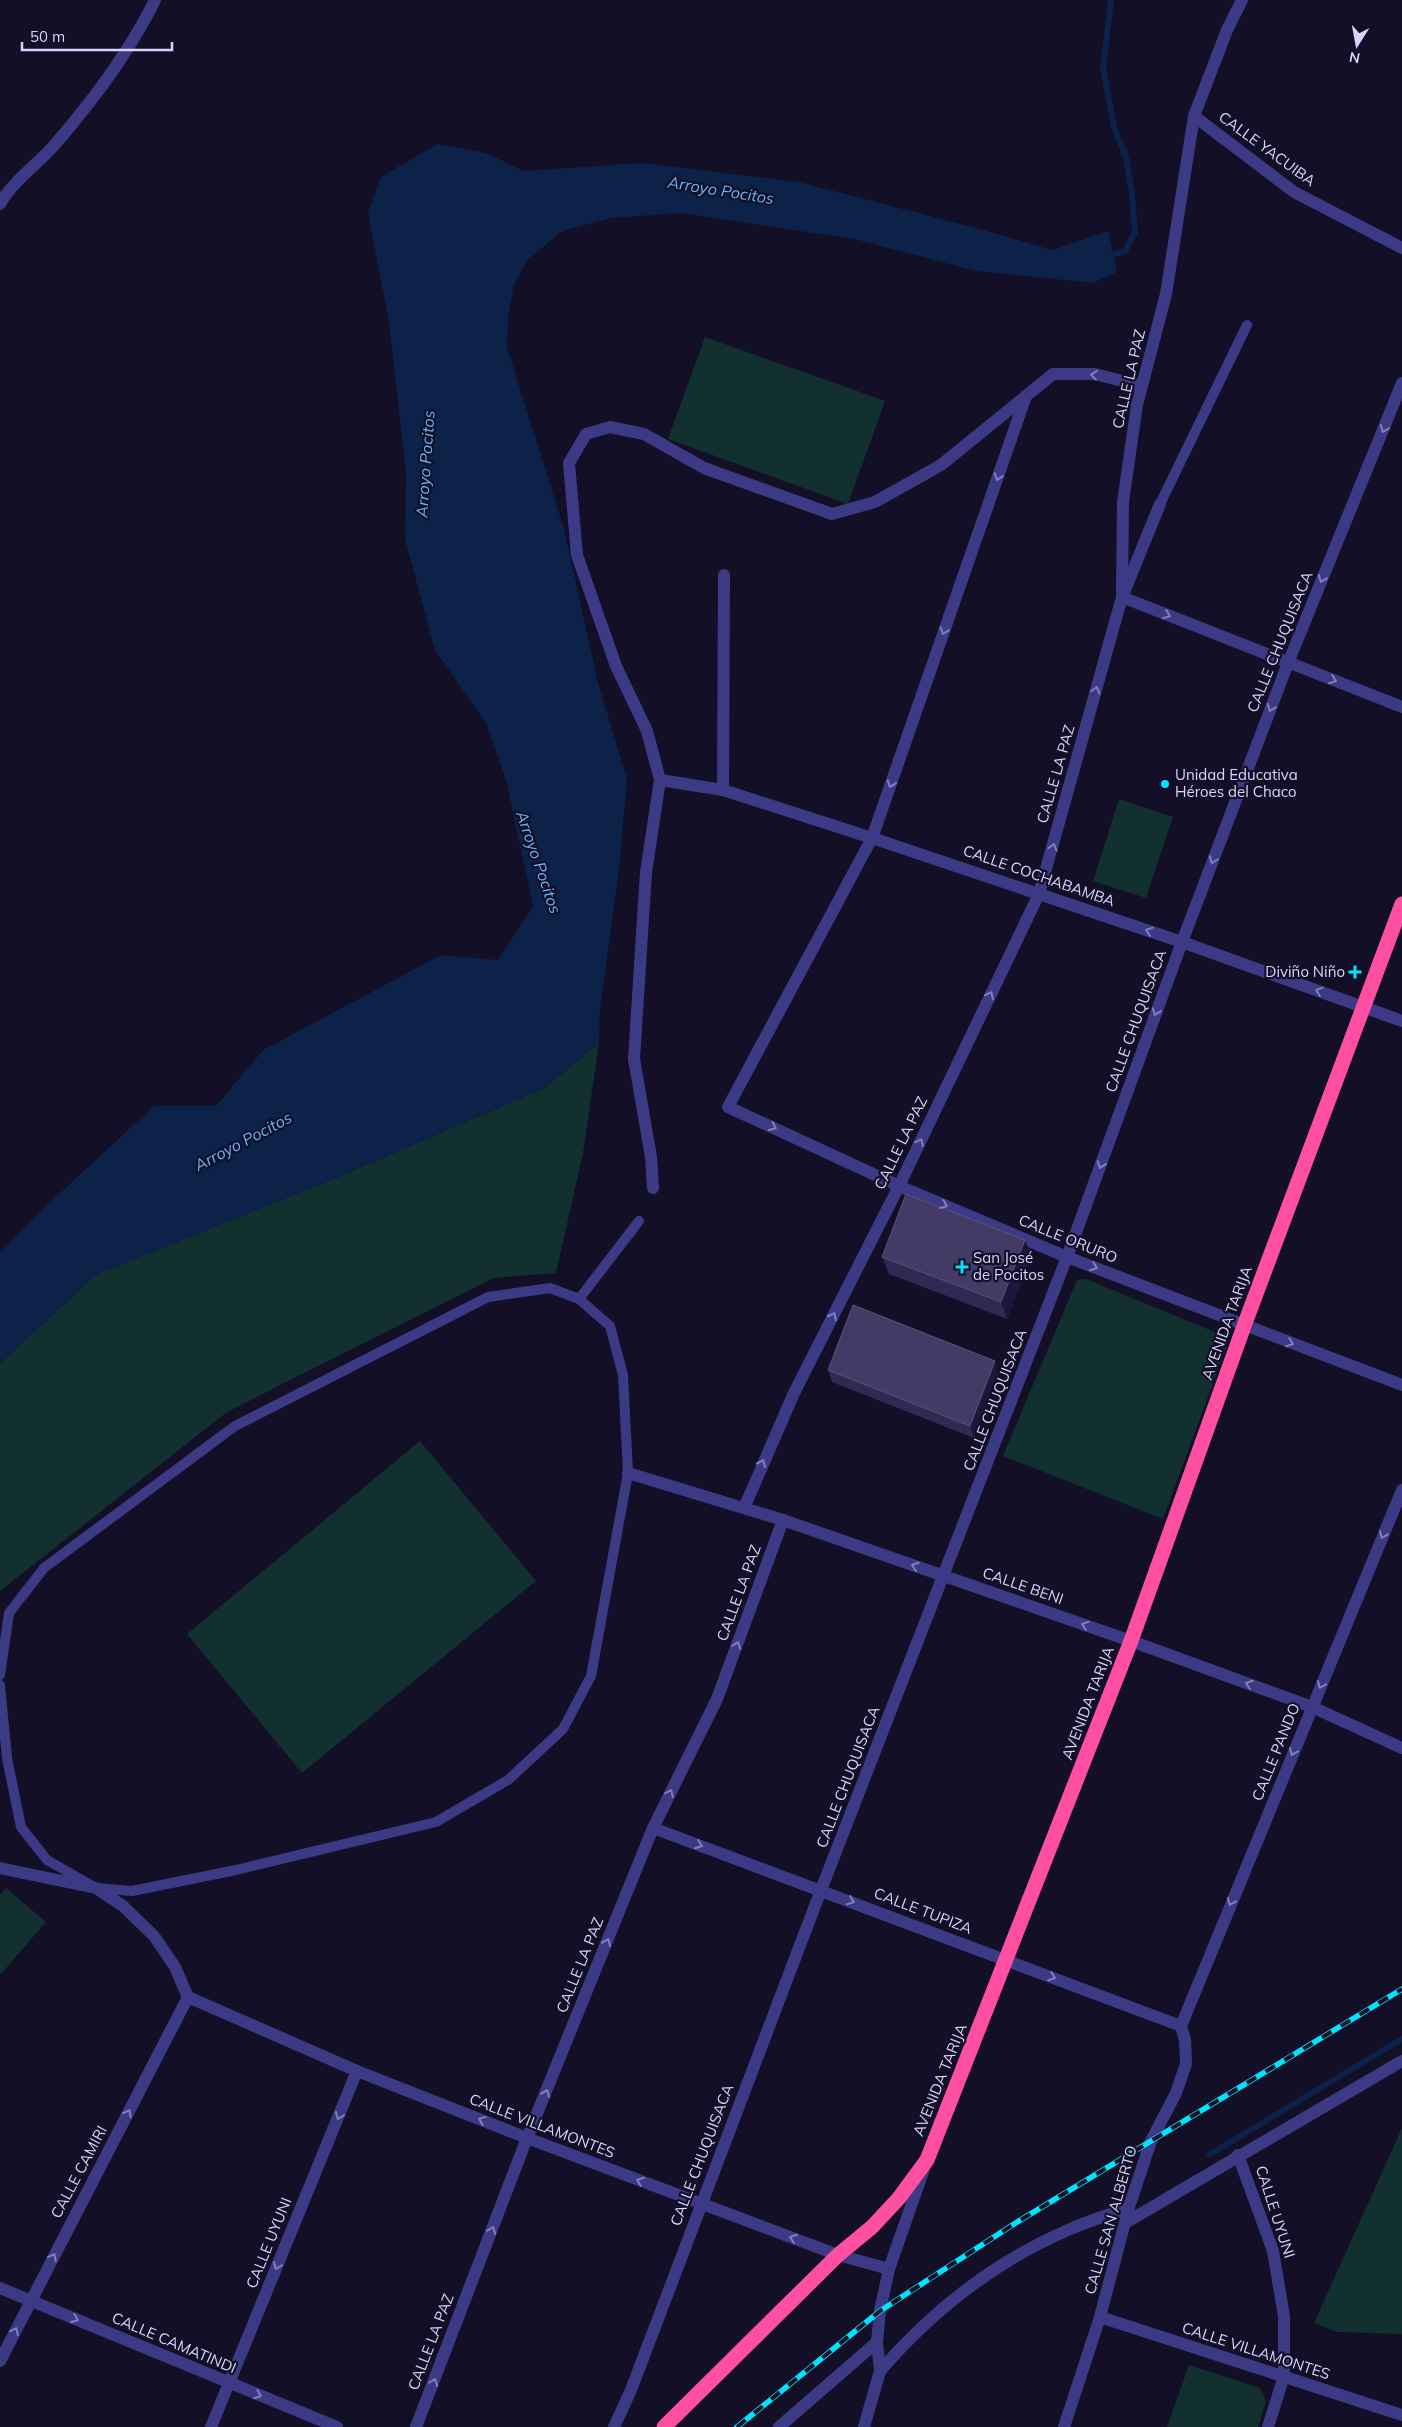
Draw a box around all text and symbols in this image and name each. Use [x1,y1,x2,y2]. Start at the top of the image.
scale bar [22,20,172,52]
north arrow [1332,20,1382,70]
text: 50 m [30,27,65,46]
text: N [1348,48,1361,68]
street label: CALLE YACUIBA [1215,107,1320,190]
water label: Arroyo Pocitos [665,172,776,208]
street label: CALLE LA PAZ [1108,327,1149,430]
one-way arrow [1090,370,1098,381]
water label: Arroyo Pocitos [411,410,439,519]
one-way arrow [1379,424,1389,432]
one-way arrow [994,473,1004,481]
street label: CALLE CHUQUISACA [1243,569,1317,715]
one-way arrow [1318,574,1328,583]
one-way arrow [1162,608,1171,619]
one-way arrow [940,626,950,634]
one-way arrow [1329,675,1337,685]
one-way arrow [1090,686,1101,694]
one-way arrow [1267,703,1277,712]
street label: CALLE LA PAZ [1032,722,1079,825]
place label: Unidad Educativa Héroes del Chaco [1175,765,1298,801]
marker: Unidad Educativa Héroes del Chaco [1159,778,1171,790]
one-way arrow [887,779,897,788]
water label: Arroyo Pocitos [512,807,566,916]
street label: CALLE COCHABAMBA [961,841,1118,910]
one-way arrow [1047,843,1057,851]
one-way arrow [1209,855,1219,864]
one-way arrow [1146,927,1154,937]
street label: CALLE CHUQUISACA [1101,947,1170,1095]
place label: Diviño Niño [1265,962,1345,981]
marker: Diviño Niño [1349,966,1361,978]
one-way arrow [1315,987,1324,997]
one-way arrow [984,992,994,1001]
one-way arrow [1152,1008,1162,1016]
street label: CALLE LA PAZ [870,1093,931,1193]
water label: Arroyo Pocitos [190,1107,295,1176]
one-way arrow [767,1121,776,1131]
one-way arrow [914,1138,924,1147]
one-way arrow [1097,1160,1107,1169]
one-way arrow [939,1198,948,1209]
street label: CALLE ORURO [1016,1210,1120,1267]
place label: San José de Pocitos [973,1248,1044,1284]
marker: San José de Pocitos [955,1260,969,1274]
one-way arrow [1089,1261,1098,1272]
street label: AVENIDA TARIJA [1197,1263,1256,1382]
one-way arrow [827,1312,837,1321]
street label: CALLE CHUQUISACA [959,1326,1030,1473]
one-way arrow [1285,1337,1294,1347]
one-way arrow [756,1459,767,1468]
one-way arrow [1379,1530,1390,1539]
street label: CALLE LA PAZ [712,1542,765,1644]
one-way arrow [911,1562,920,1572]
street label: CALLE BENI [980,1563,1066,1608]
one-way arrow [1081,1621,1090,1631]
one-way arrow [731,1641,741,1650]
street label: AVENIDA TARIJA [1057,1644,1118,1762]
one-way arrow [1246,1680,1254,1690]
one-way arrow [1316,1680,1327,1689]
street label: CALLE PANDO [1247,1700,1304,1804]
street label: CALLE CHUQUISACA [812,1703,883,1850]
one-way arrow [1289,1747,1299,1756]
one-way arrow [664,1789,674,1798]
one-way arrow [694,1839,702,1849]
street label: CALLE TUPIZA [871,1883,975,1938]
one-way arrow [846,1895,855,1905]
one-way arrow [1227,1897,1238,1906]
street label: CALLE LA PAZ [552,1914,607,2015]
one-way arrow [600,1938,611,1947]
one-way arrow [1047,1971,1056,1981]
street label: AVENIDA TARIJA [908,2021,971,2139]
street label: CALLE CHUQUISACA [666,2081,737,2228]
street label: CALLE VILLAMONTES [467,2089,618,2162]
one-way arrow [539,2089,550,2098]
one-way arrow [122,2109,132,2118]
one-way arrow [334,2111,345,2120]
one-way arrow [478,2116,487,2127]
street label: CALLE CAMIRI [46,2122,111,2221]
street label: CALLE SAN ALBERTO [1080,2143,1141,2296]
street label: CALLE UYUNI [1252,2163,1299,2261]
one-way arrow [637,2177,645,2187]
street label: CALLE UYUNI [242,2195,295,2291]
one-way arrow [486,2226,496,2235]
one-way arrow [789,2234,797,2244]
one-way arrow [47,2253,57,2262]
one-way arrow [273,2262,283,2270]
street label: CALLE LA PAZ [403,2291,458,2393]
street label: CALLE CAMATINDI [109,2308,239,2377]
one-way arrow [70,2313,79,2324]
street label: CALLE VILLAMONTES [1180,2318,1332,2383]
one-way arrow [9,2327,19,2336]
one-way arrow [428,2378,438,2386]
one-way arrow [253,2389,261,2399]

